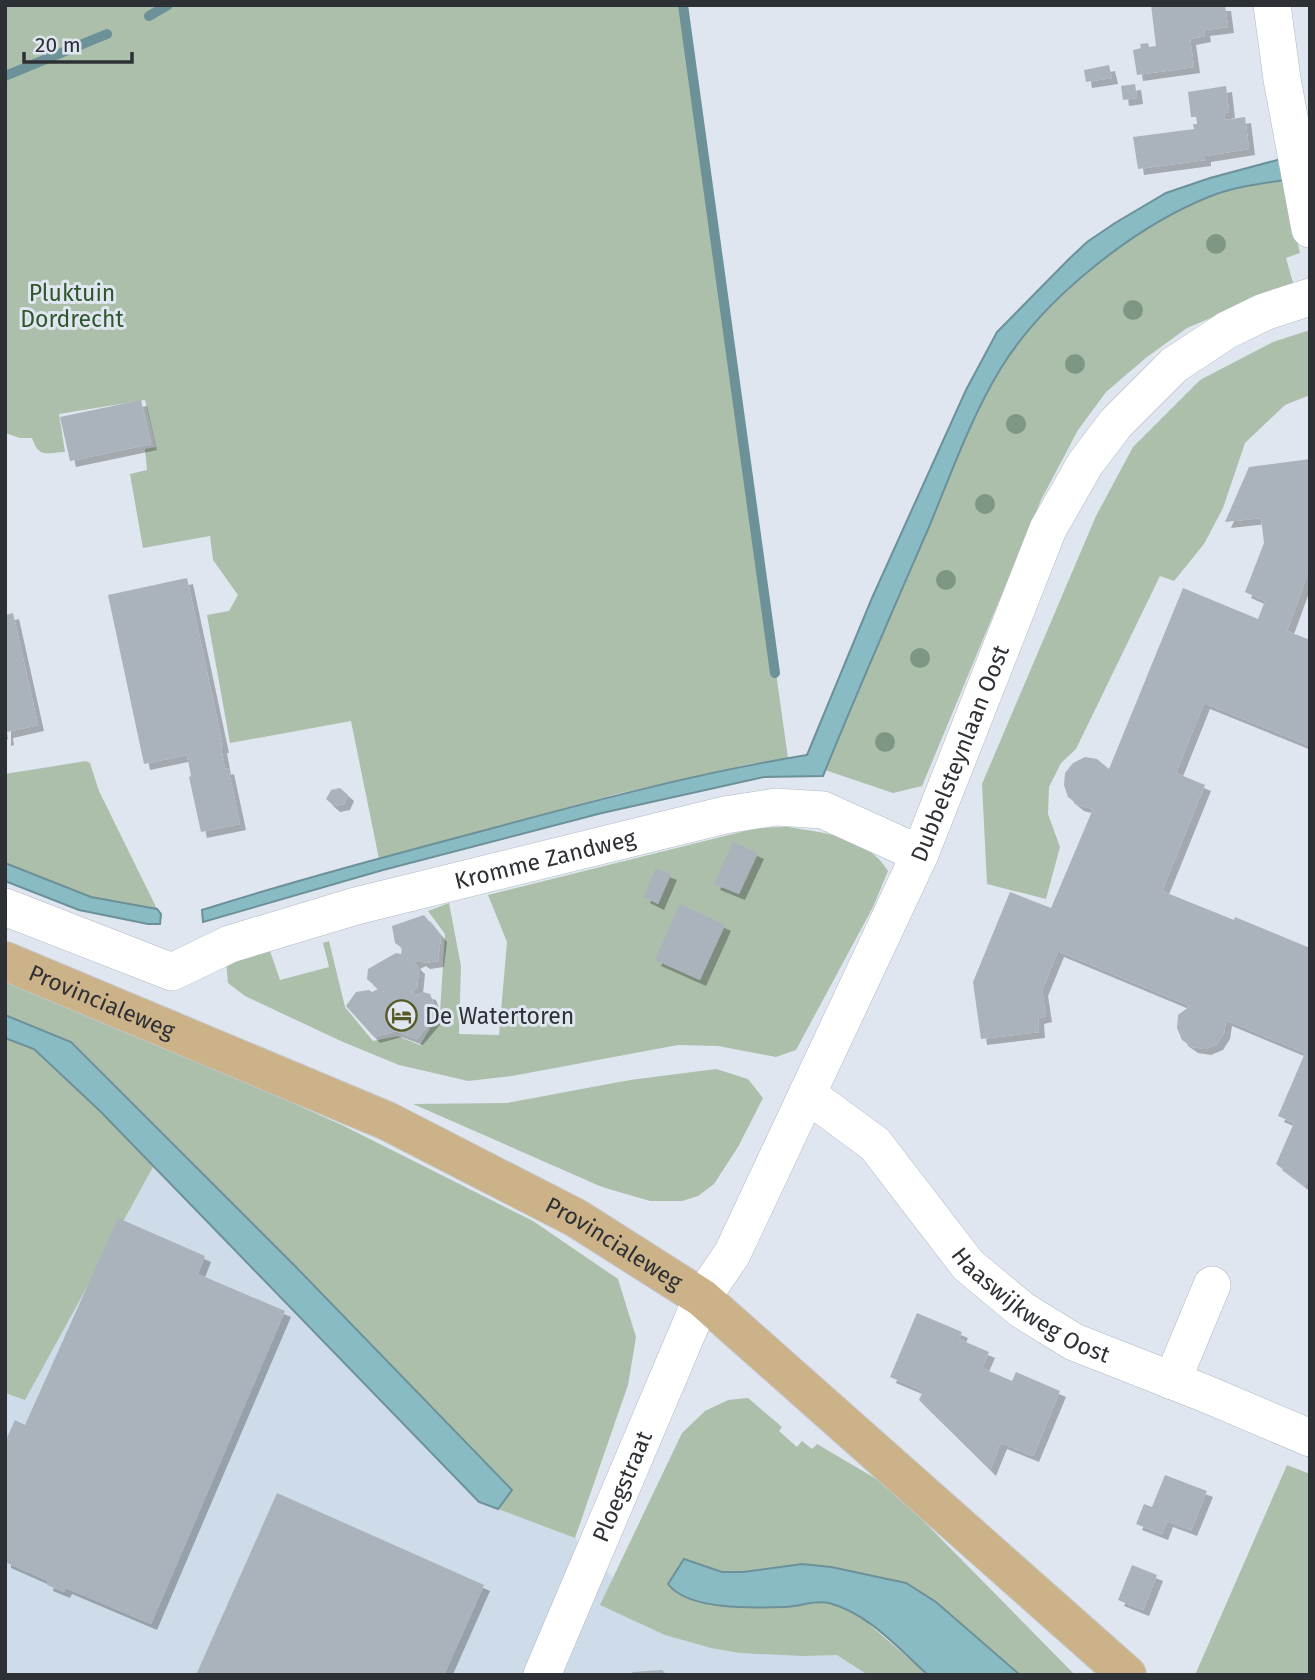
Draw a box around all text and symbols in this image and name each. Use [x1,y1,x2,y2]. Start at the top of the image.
scale bar [24,21,133,65]
text: 20 m [35,32,81,58]
park label: Pluktuin Dordrecht [20,279,125,333]
street label: Dubbelsteynlaan Oost [904,640,1015,866]
street label: Kromme Zandweg [452,824,639,895]
street label: Provincialeweg [25,959,179,1045]
hotel icon: De Watertoren [385,999,419,1033]
place label: De Watertoren [425,1002,574,1030]
street label: Provincialeweg [541,1191,688,1296]
street label: Haaswijkweg Oost [945,1242,1115,1369]
street label: Ploegstraat [586,1426,658,1546]

